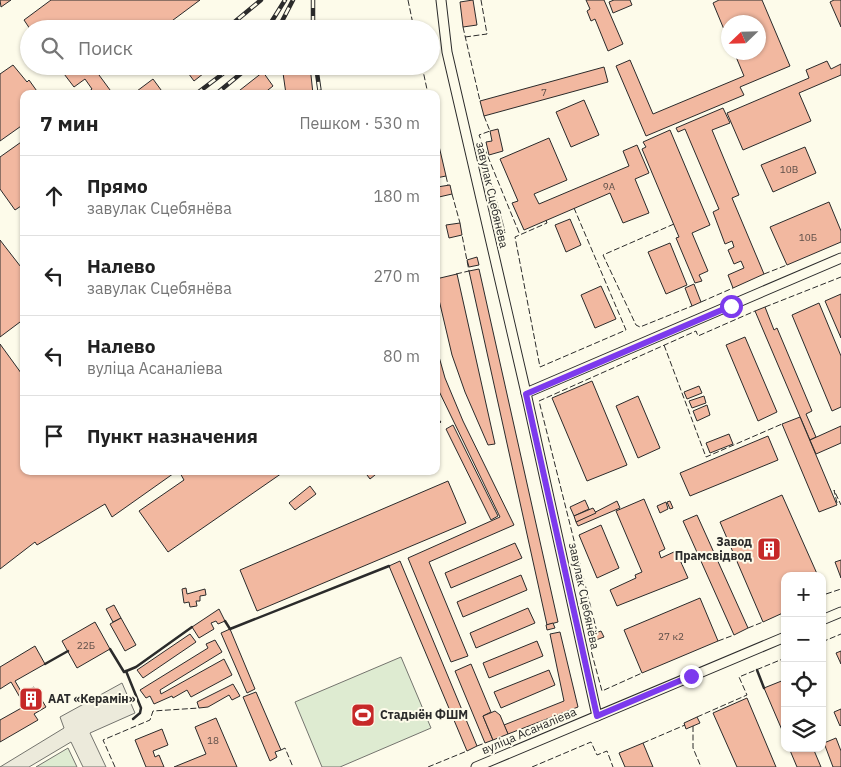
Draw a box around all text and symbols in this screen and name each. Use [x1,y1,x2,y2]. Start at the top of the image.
north arrow [721,15,766,60]
search box [20,20,440,75]
icon: search [38,34,66,62]
text: Поиск [78,36,133,60]
house number: 7 [541,86,547,99]
text: 7 мин [40,109,99,137]
text: Пешком · 530 m [299,113,420,133]
street label: завулак Сцебянёва [473,140,512,250]
house number: 10В [780,163,798,176]
text: Прямо [87,174,148,198]
house number: 9А [603,180,616,193]
icon: ahead [40,182,68,210]
text: 180 m [373,186,420,206]
text: завулак Сцебянёва [87,198,232,218]
house number: 10Б [799,231,817,244]
text: Налево [87,254,156,278]
icon: left [40,262,68,290]
text: 270 m [373,266,420,286]
text: завулак Сцебянёва [87,278,232,298]
route start [720,295,743,318]
text: Налево [87,334,156,358]
icon: left [40,342,68,370]
text: 80 m [383,346,420,366]
text: вуліца Асаналіева [87,358,223,378]
icon: arrive [40,422,68,450]
text: Пункт назначения [87,424,258,448]
place label: Завод Прамсвідвод [675,534,752,563]
building icon: Завод Прамсвідвод [756,536,782,562]
street label: завулак Сцебянёва [566,541,603,651]
map controls [781,572,826,752]
button: + [781,572,826,617]
button: − [781,617,826,662]
house number: 27 к2 [658,630,684,643]
house number: 22Б [77,639,95,652]
button: locate [781,662,826,707]
route end [680,665,703,688]
building icon: ААТ «Керамін» [18,686,44,712]
place label: ААТ «Керамін» [48,691,136,706]
sports icon: Стадыён ФШМ [350,702,376,728]
street label: вуліца Асаналіева [479,704,579,757]
place label: Стадыён ФШМ [380,707,468,722]
button: layers [781,707,826,752]
house number: 18 [207,734,219,747]

